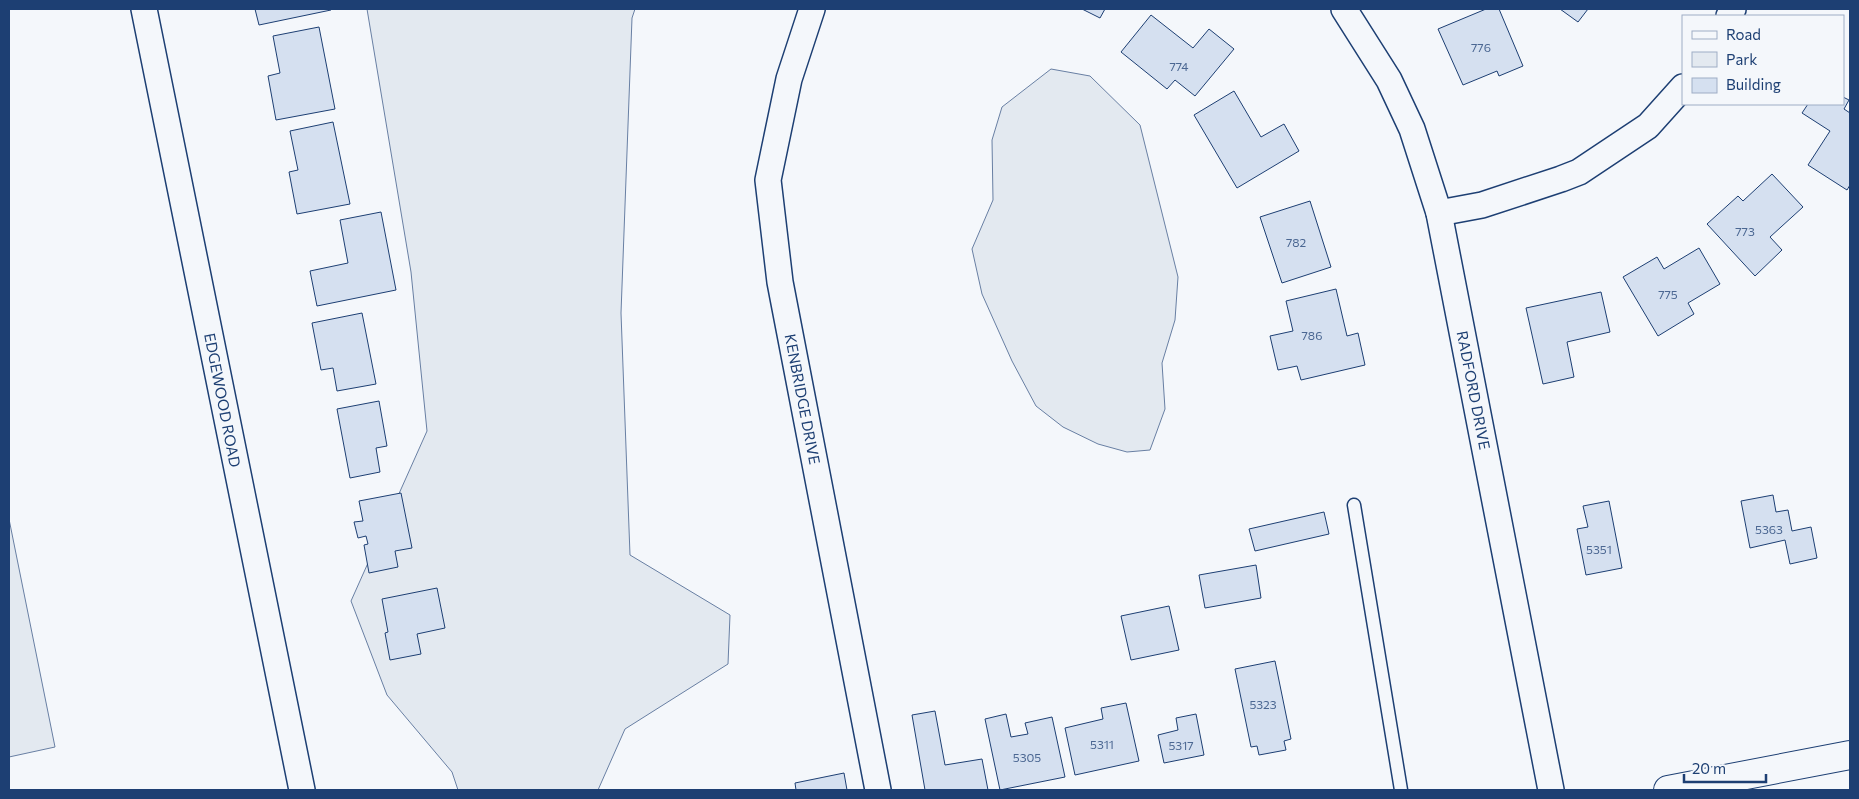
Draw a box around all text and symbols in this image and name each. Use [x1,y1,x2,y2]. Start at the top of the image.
legend [1682,15,1844,105]
text: Road [1726,25,1761,43]
house number: 776 [1471,40,1491,54]
text: Park [1726,50,1757,68]
house number: 774 [1169,59,1189,73]
text: Building [1726,75,1781,93]
house number: 773 [1735,224,1755,238]
house number: 782 [1286,235,1306,249]
house number: 775 [1658,287,1678,301]
house number: 786 [1302,328,1322,342]
street label: RADFORD DRIVE [1454,329,1494,451]
street label: EDGEWOOD ROAD [201,331,245,469]
street label: KENBRIDGE DRIVE [782,332,824,466]
house number: 5363 [1755,522,1783,536]
house number: 5351 [1586,542,1612,556]
house number: 5323 [1249,697,1277,711]
house number: 5311 [1090,737,1114,751]
house number: 5317 [1168,738,1194,752]
house number: 5305 [1013,750,1041,764]
scale bar [1684,752,1766,784]
text: 20 m [1692,759,1726,777]

